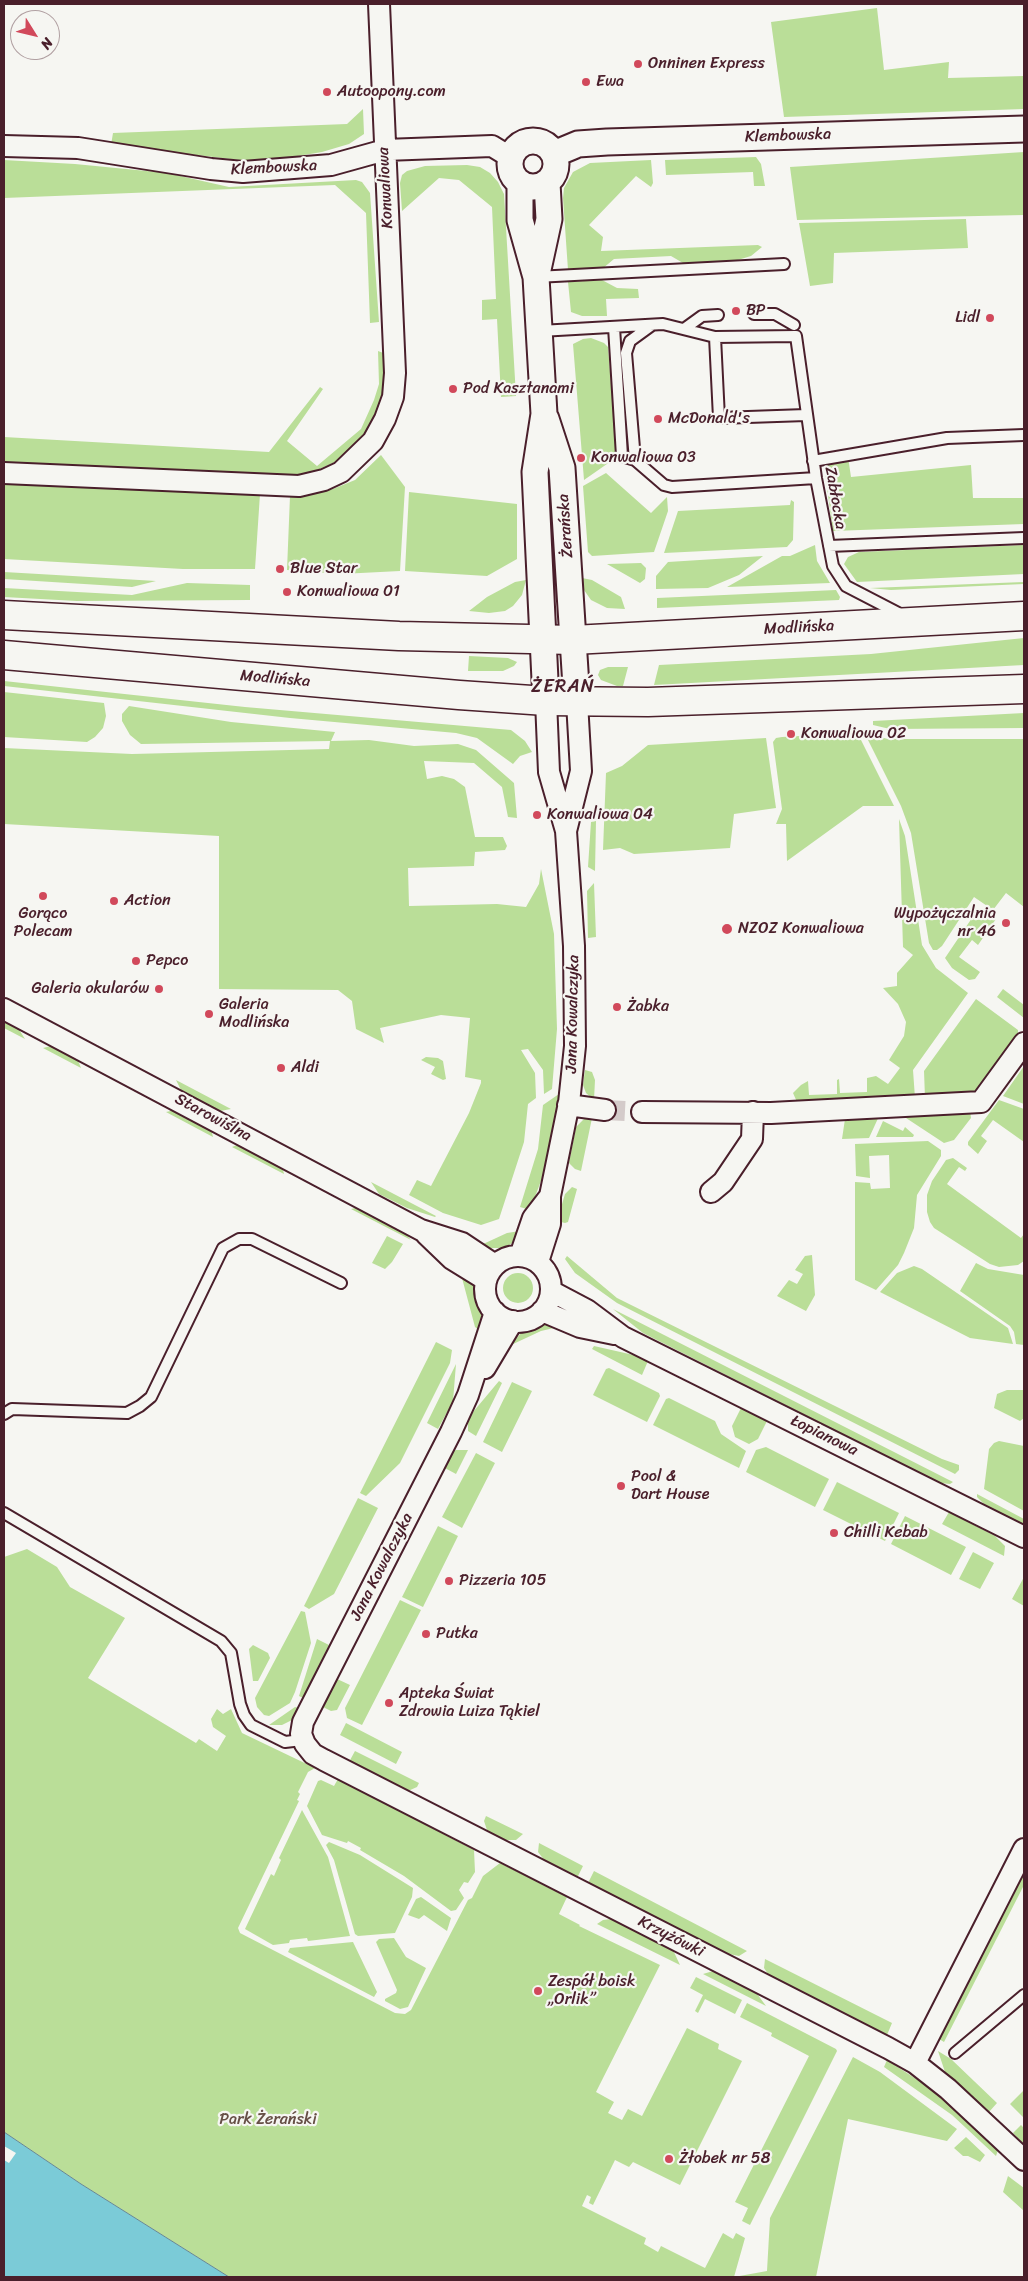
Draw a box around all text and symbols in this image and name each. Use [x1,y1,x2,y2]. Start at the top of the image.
north arrow [10,10,60,60]
text: N [34,32,60,55]
place label: Onninen Express [648,54,765,74]
marker: Onninen Express [632,58,644,70]
place label: Ewa [596,72,624,92]
marker: Ewa [580,76,592,88]
place label: Autoopony.com [337,82,446,102]
marker: Autoopony.com [321,86,333,98]
street label: Klembowska [744,125,832,147]
street label: Konwaliowa [374,147,398,229]
street label: Klembowska [230,156,318,180]
place label: BP [746,301,765,321]
marker: BP [730,305,742,317]
place label: Lidl [955,308,980,328]
marker: Lidl [984,312,996,324]
place label: Pod Kasztanami [463,379,574,399]
marker: Pod Kasztanami [447,383,459,395]
place label: McDonald's [668,409,750,429]
marker: McDonald's [652,413,664,425]
place label: Konwaliowa 03 [591,448,696,468]
marker: Konwaliowa 03 [575,452,587,464]
street label: Zabłocka [820,465,850,531]
street label: Żerańska [554,493,578,559]
place label: Blue Star [290,559,357,579]
marker: Blue Star [274,563,286,575]
place label: Konwaliowa 01 [297,582,400,602]
marker: Konwaliowa 01 [281,586,293,598]
street label: Modlińska [763,617,835,639]
street label: Modlińska [239,666,311,692]
district label: ŻERAŃ [530,676,596,698]
place label: Konwaliowa 02 [801,724,906,744]
marker: Konwaliowa 02 [785,728,797,740]
place label: Konwaliowa 04 [547,805,653,825]
marker: Konwaliowa 04 [531,809,543,821]
marker: Gorąco Polecam [37,890,49,902]
place label: Action [124,891,171,911]
marker: Action [108,895,120,907]
place label: Gorąco Polecam [14,904,72,942]
place label: Wypożyczalnia nr 46 [894,904,996,942]
marker: Wypożyczalnia nr 46 [1000,917,1012,929]
place label: NZOZ Konwaliowa [738,919,864,939]
marker: NZOZ Konwaliowa [720,922,734,936]
place label: Pepco [146,951,188,971]
marker: Pepco [130,955,142,967]
street label: Jana Kowalczyka [562,955,584,1073]
place label: Galeria okularów [32,979,149,999]
marker: Galeria okularów [153,983,165,995]
place label: Galeria Modlińska [219,995,289,1033]
place label: Żabka [627,997,669,1017]
marker: Żabka [611,1001,623,1013]
marker: Galeria Modlińska [203,1008,215,1020]
place label: Aldi [291,1058,319,1078]
marker: Aldi [275,1062,287,1074]
street label: Starowiślna [171,1090,255,1146]
street label: Łopianowa [787,1412,861,1460]
place label: Pool & Dart House [631,1467,709,1505]
marker: Pool & Dart House [615,1480,627,1492]
street label: Jana Kowalczyka [347,1510,417,1624]
place label: Chilli Kebab [844,1523,928,1543]
marker: Chilli Kebab [828,1527,840,1539]
place label: Pizzeria 105 [459,1571,546,1591]
marker: Pizzeria 105 [443,1575,455,1587]
place label: Putka [436,1624,478,1644]
marker: Putka [420,1628,432,1640]
place label: Apteka Świat Zdrowia Luiza Tąkiel [399,1684,540,1722]
marker: Apteka Świat Zdrowia Luiza Tąkiel [383,1697,395,1709]
street label: Krzyżówki [635,1912,707,1962]
place label: Zespół boisk „Orlik” [548,1972,635,2010]
marker: Zespół boisk „Orlik” [532,1985,544,1997]
park label: Park Żerański [219,2110,317,2130]
place label: Żłobek nr 58 [679,2149,770,2169]
marker: Żłobek nr 58 [663,2153,675,2165]

